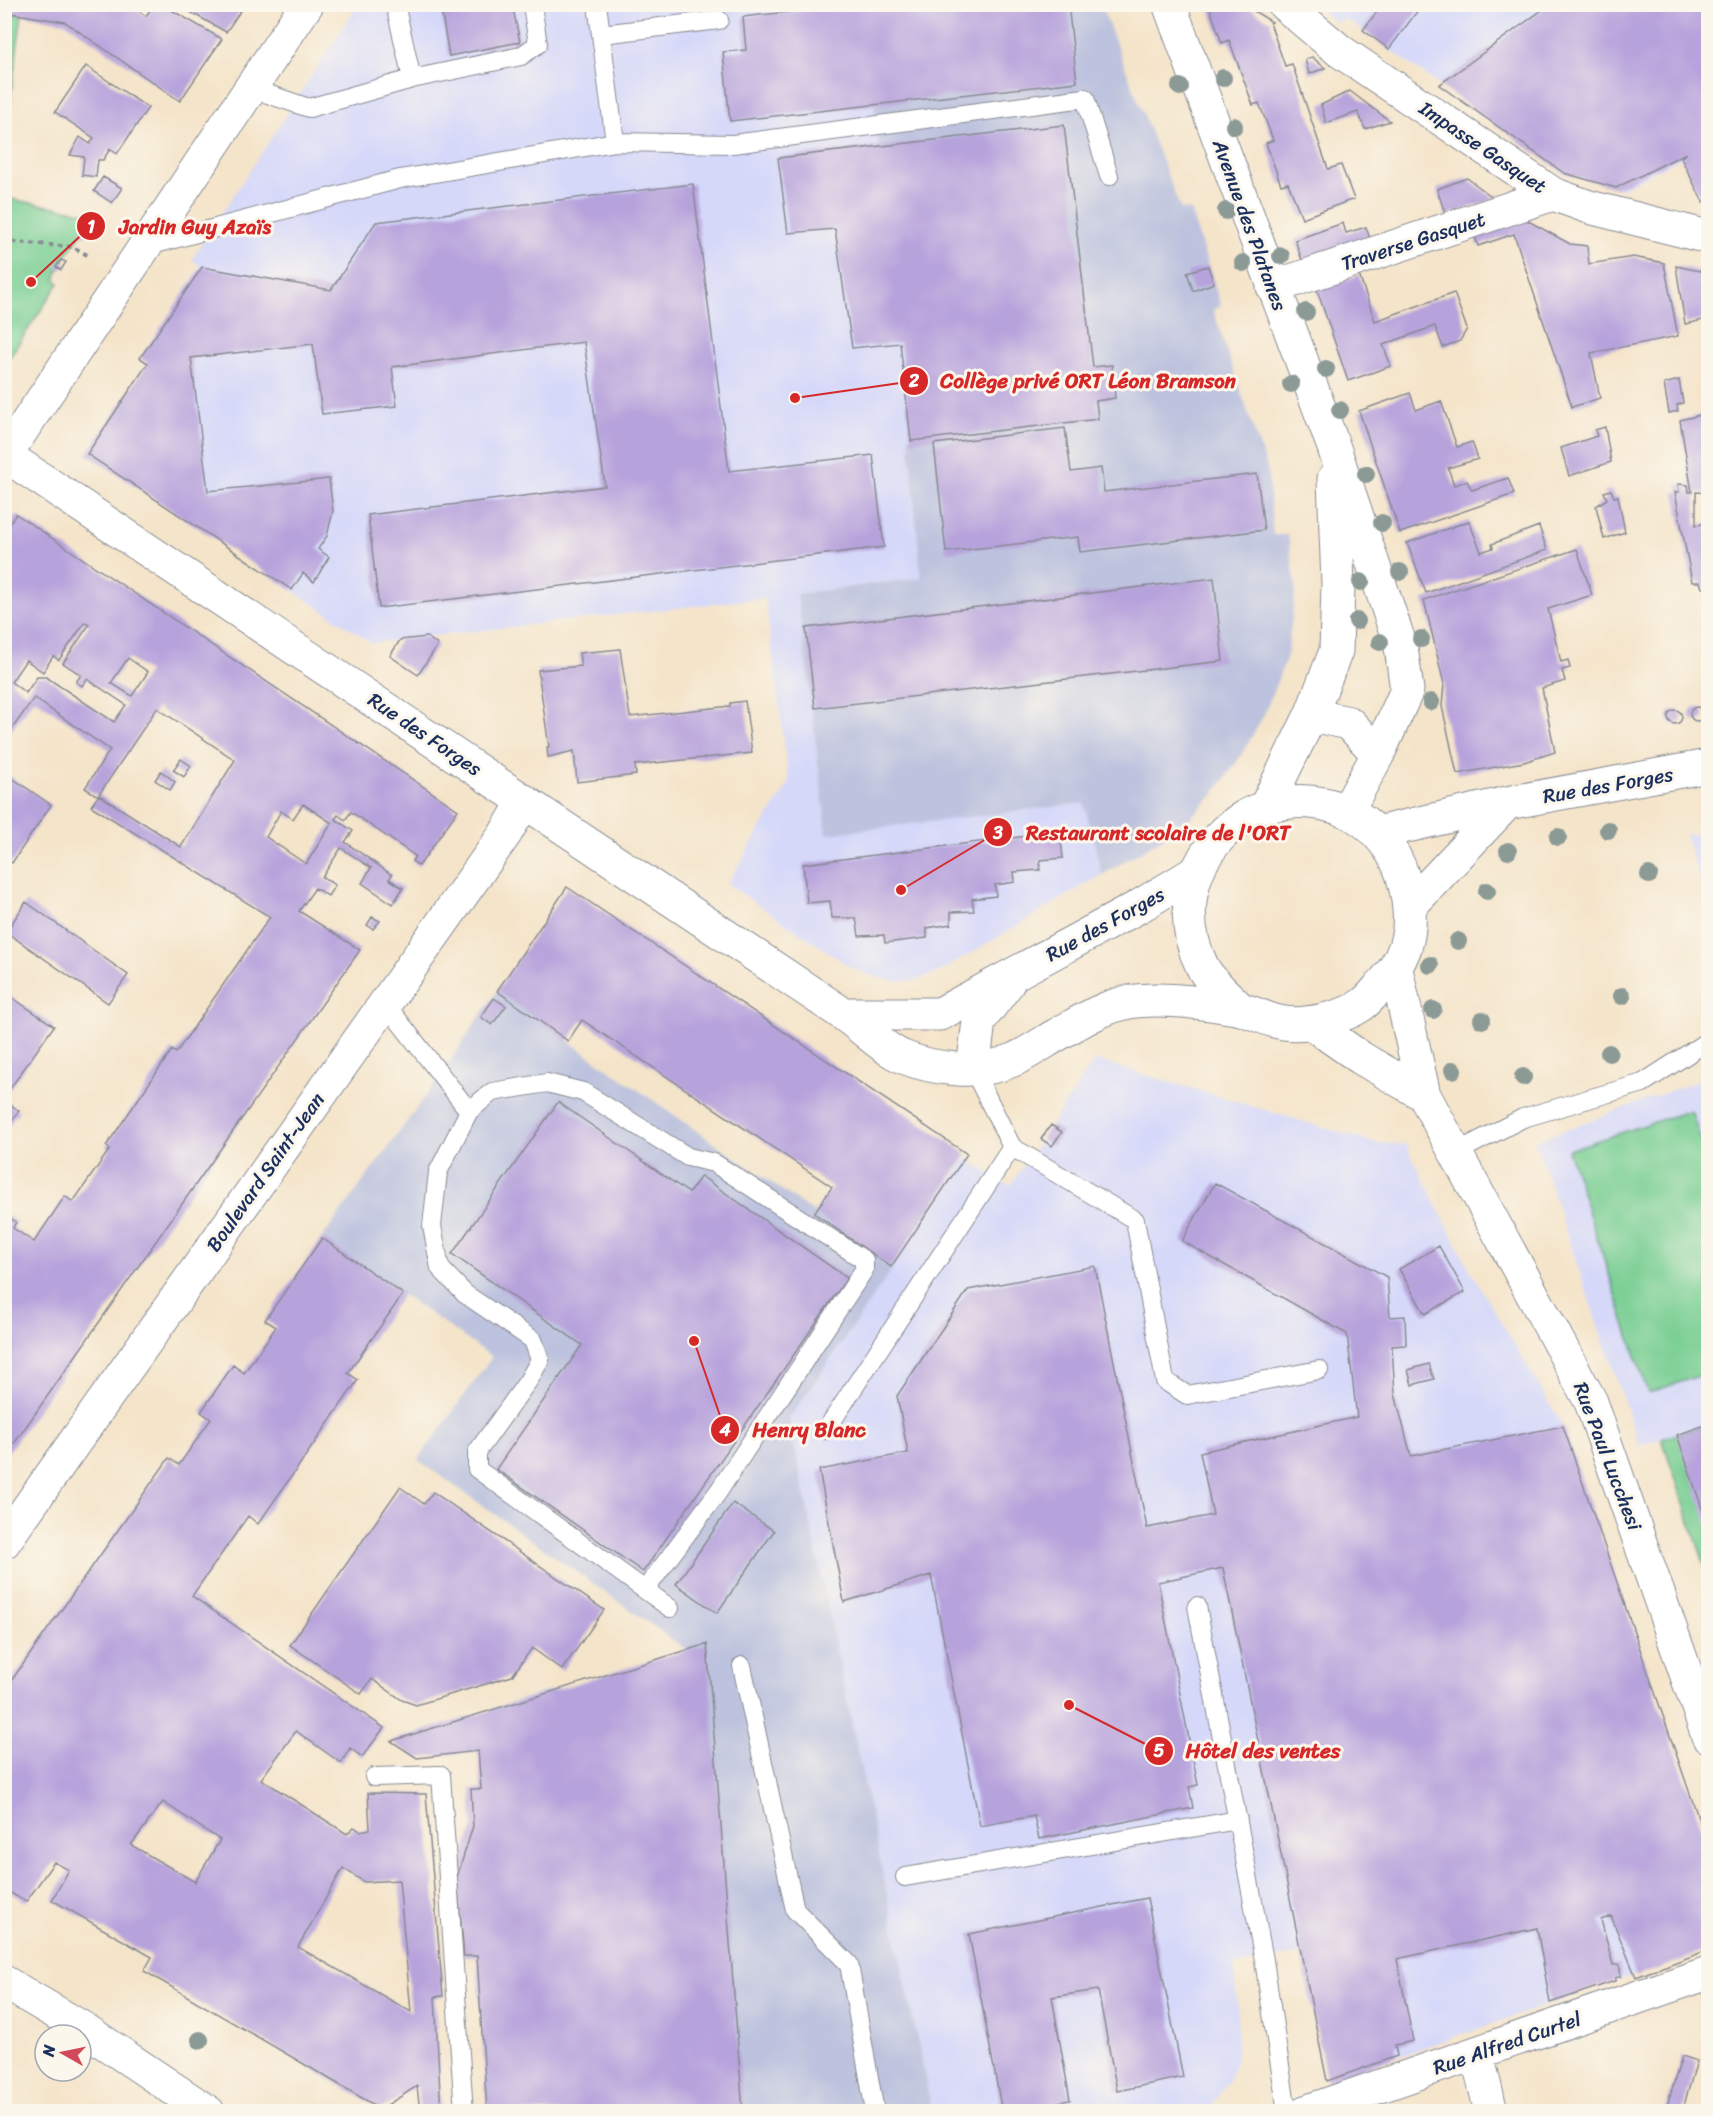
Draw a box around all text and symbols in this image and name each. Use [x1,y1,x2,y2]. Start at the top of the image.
street label: Impasse Gasquet [1411,91,1554,203]
street label: Avenue des Platanes [1202,133,1297,317]
street label: Traverse Gasquet [1336,202,1490,281]
callout: Jardin Guy Azaïs [76,207,283,246]
text: Jardin Guy Azaïs [118,208,272,246]
text: 1 [87,211,95,243]
callout: Collège privé ORT Léon Bramson [899,361,1248,400]
text: Collège privé ORT Léon Bramson [939,362,1237,400]
text: 2 [908,365,920,397]
street label: Rue des Forges [360,683,490,786]
street label: Rue des Forges [1540,757,1677,814]
callout: Restaurant scolaire de l'ORT [983,813,1303,852]
text: Restaurant scolaire de l'ORT [1025,814,1292,852]
text: 3 [992,817,1003,849]
street label: Rue des Forges [1039,877,1172,972]
street label: Boulevard Saint-Jean [197,1085,334,1260]
street label: Rue Paul Lucchesi [1563,1377,1652,1537]
callout: Henry Blanc [710,1410,877,1449]
text: Henry Blanc [751,1411,866,1449]
text: 4 [718,1414,731,1446]
callout: Hôtel des ventes [1144,1732,1352,1771]
text: Hôtel des ventes [1185,1732,1341,1770]
text: 5 [1154,1735,1165,1767]
street label: Rue Alfred Curtel [1428,2001,1587,2085]
north arrow [33,2023,93,2083]
text: N [33,2042,64,2059]

